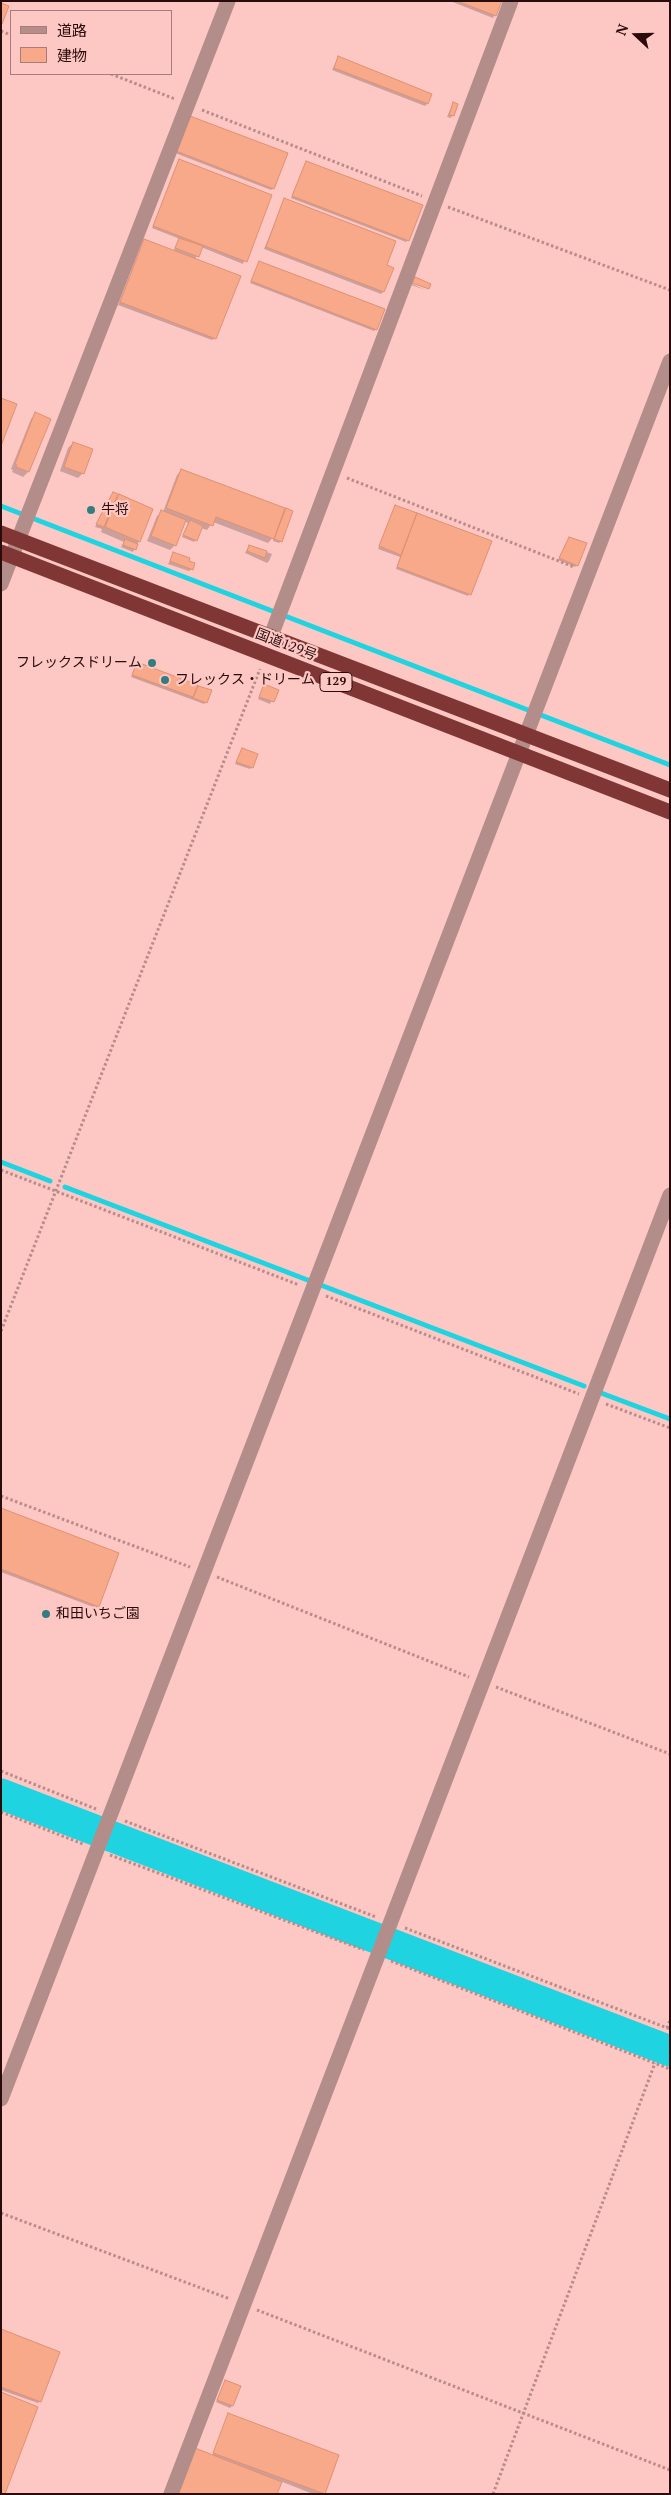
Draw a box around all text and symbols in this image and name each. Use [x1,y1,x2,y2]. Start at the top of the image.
legend [10,10,172,75]
north arrow [611,10,661,60]
text: 道路 [57,20,87,40]
text: N [611,21,632,38]
text: 建物 [57,45,87,65]
place label: 牛将 [101,502,129,518]
marker: 牛将 [85,504,97,516]
street label: 国道129号 [253,626,319,664]
place label: フレックスドリーム [16,655,142,671]
marker: フレックスドリーム [146,657,158,669]
place label: フレックス・ドリーム [175,672,315,688]
road number: 129 [320,672,352,692]
marker: フレックス・ドリーム [159,674,171,686]
place label: 和田いちご園 [56,1606,140,1622]
marker: 和田いちご園 [40,1608,52,1620]

